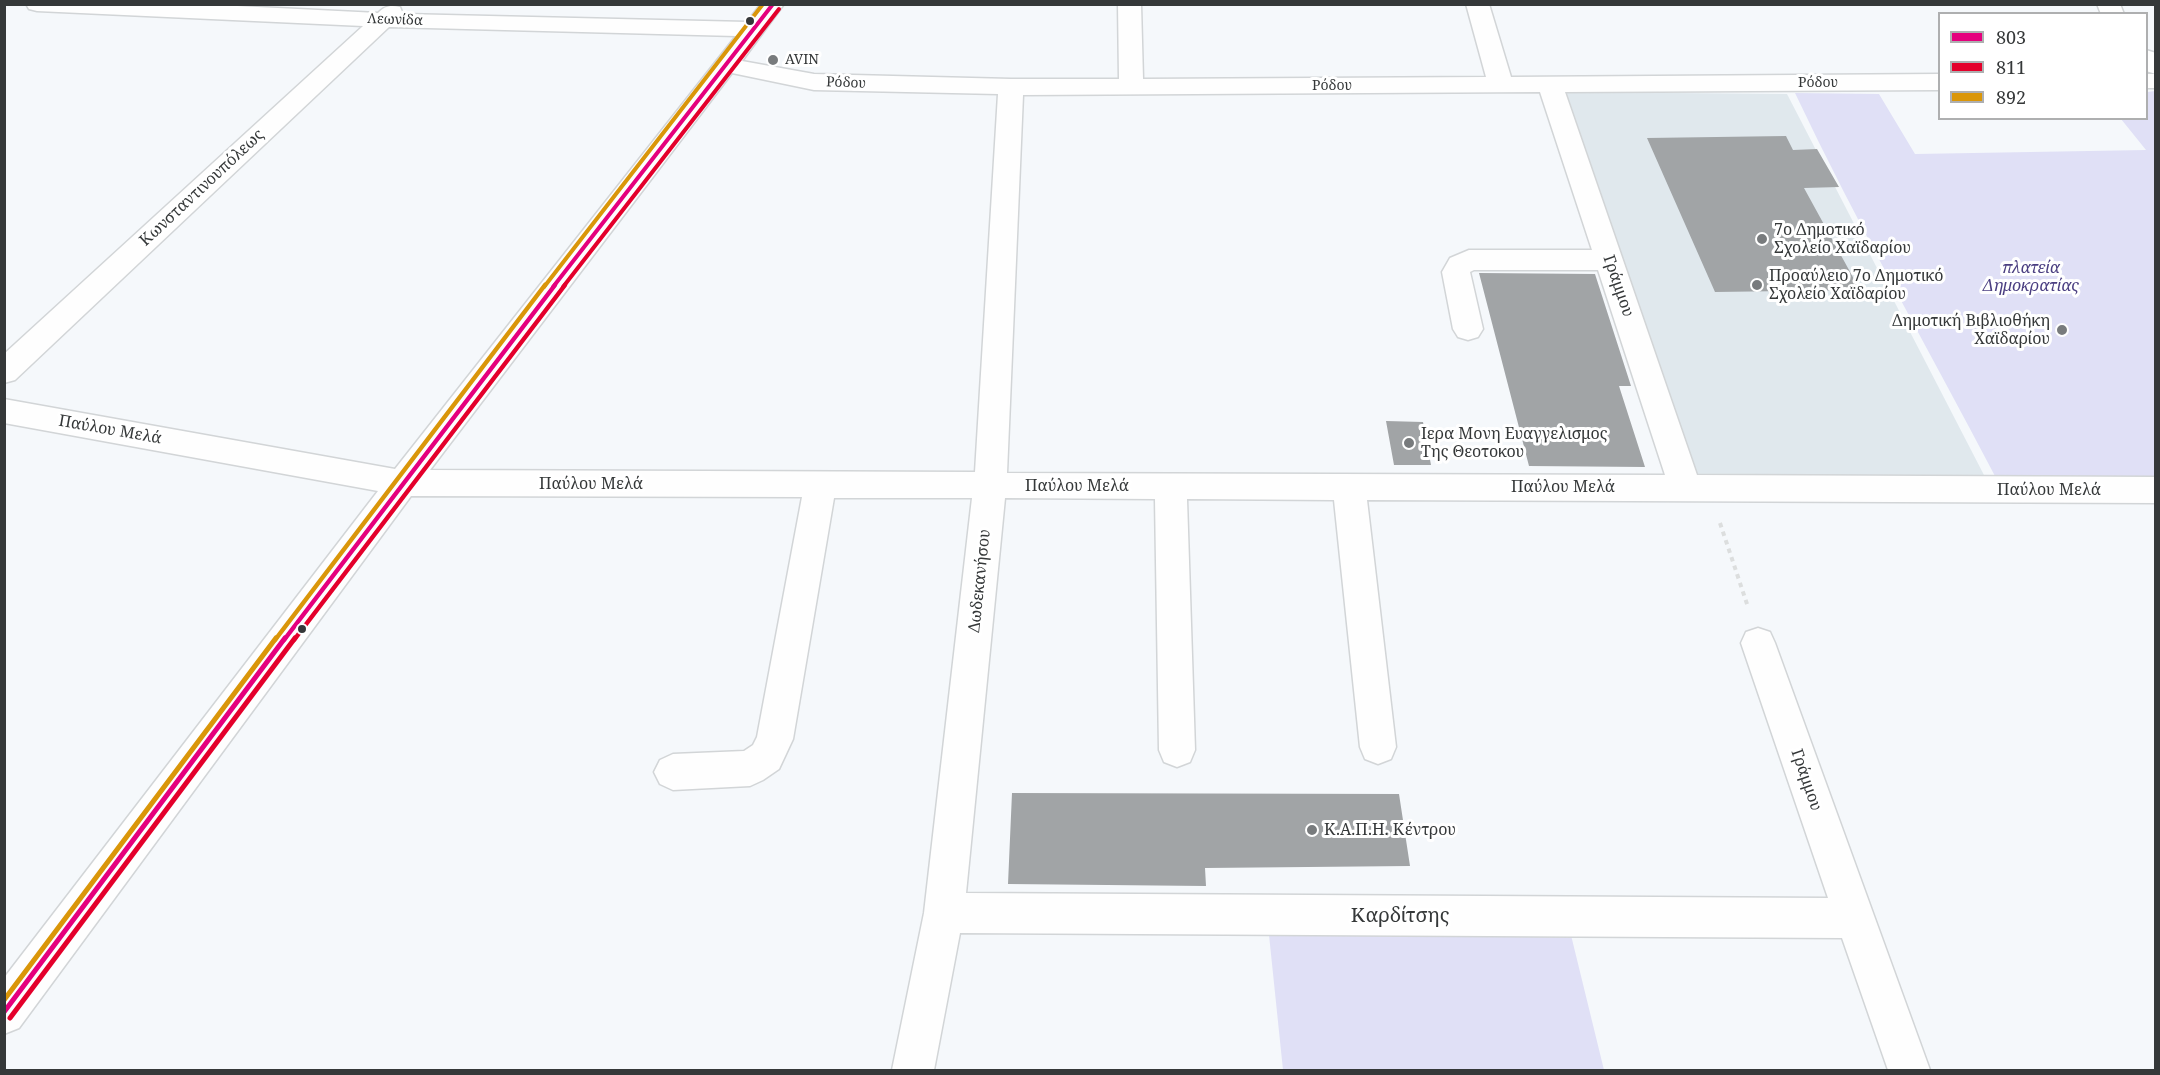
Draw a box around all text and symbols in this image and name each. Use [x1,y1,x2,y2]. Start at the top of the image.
street label: Λεωνίδα [367,11,423,29]
legend [1938,12,2148,120]
unlabelled marker [744,15,756,27]
text: 803 [1996,25,2026,49]
place label: AVIN [785,52,819,68]
marker: AVIN [766,53,780,67]
text: 811 [1996,55,2026,79]
street label: Ρόδου [826,74,866,92]
street label: Ρόδου [1798,75,1838,91]
street label: Ρόδου [1312,78,1352,94]
text: 892 [1996,85,2026,109]
street label: Κωνσταντινουπόλεως [136,125,268,251]
place label: 7ο Δημοτικό Σχολείο Χαϊδαρίου [1774,220,1911,258]
marker: 7ο Δημοτικό Σχολείο Χαϊδαρίου [1755,232,1769,246]
street label: Γράμμου [1599,253,1637,319]
park label: πλατεία Δημοκρατίας [1983,258,2079,296]
place label: Προαύλειο 7ο Δημοτικό Σχολείο Χαϊδαρίου [1769,266,1943,304]
marker: Προαύλειο 7ο Δημοτικό Σχολείο Χαϊδαρίου [1750,278,1764,292]
place label: Δημοτική Βιβλιοθήκη Χαϊδαρίου [1892,311,2050,349]
marker: Δημοτική Βιβλιοθήκη Χαϊδαρίου [2055,323,2069,337]
street label: Παύλου Μελά [57,412,163,448]
place label: Ιερα Μονη Ευαγγελισμος Της Θεοτοκου [1421,424,1608,462]
marker: Ιερα Μονη Ευαγγελισμος Της Θεοτοκου [1402,436,1416,450]
street label: Παύλου Μελά [539,474,643,494]
street label: Παύλου Μελά [1025,476,1129,496]
street label: Παύλου Μελά [1511,477,1615,497]
street label: Παύλου Μελά [1997,480,2101,500]
street label: Δωδεκανήσου [965,528,995,634]
unlabelled marker [296,623,308,635]
street label: Γράμμου [1787,747,1825,813]
place label: Κ.Α.Π.Η. Κέντρου [1324,820,1456,840]
marker: Κ.Α.Π.Η. Κέντρου [1305,823,1319,837]
street label: Καρδίτσης [1351,904,1449,928]

